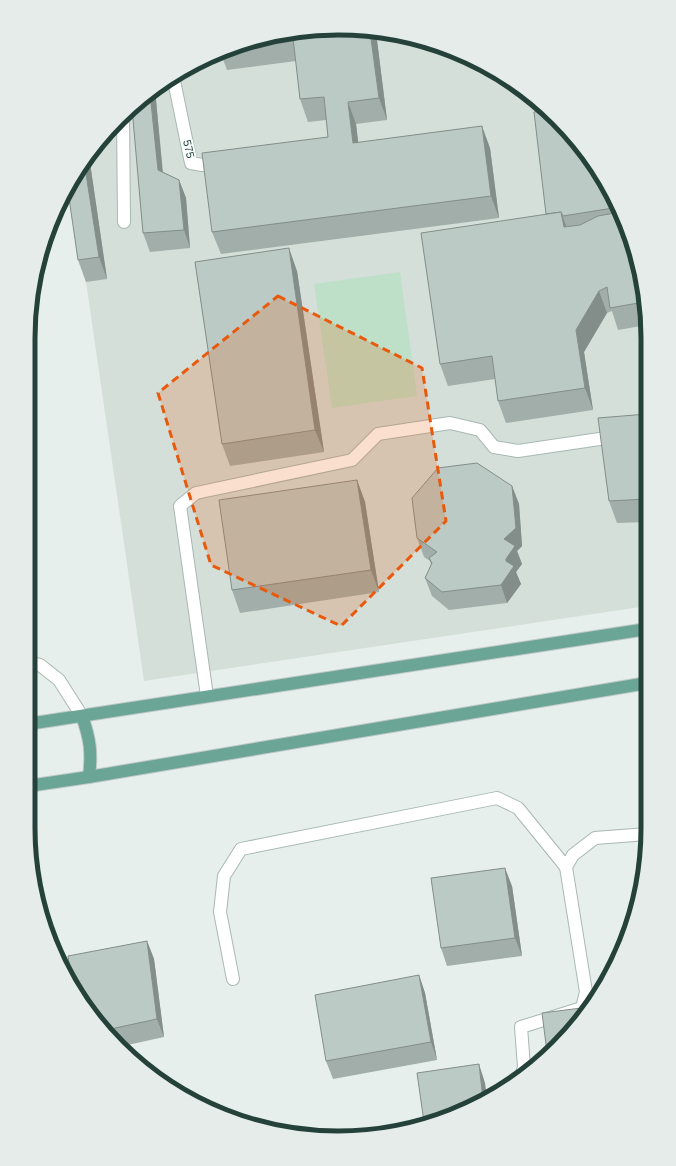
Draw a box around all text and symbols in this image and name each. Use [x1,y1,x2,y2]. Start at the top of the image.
street label: 575 [181,139,197,159]

